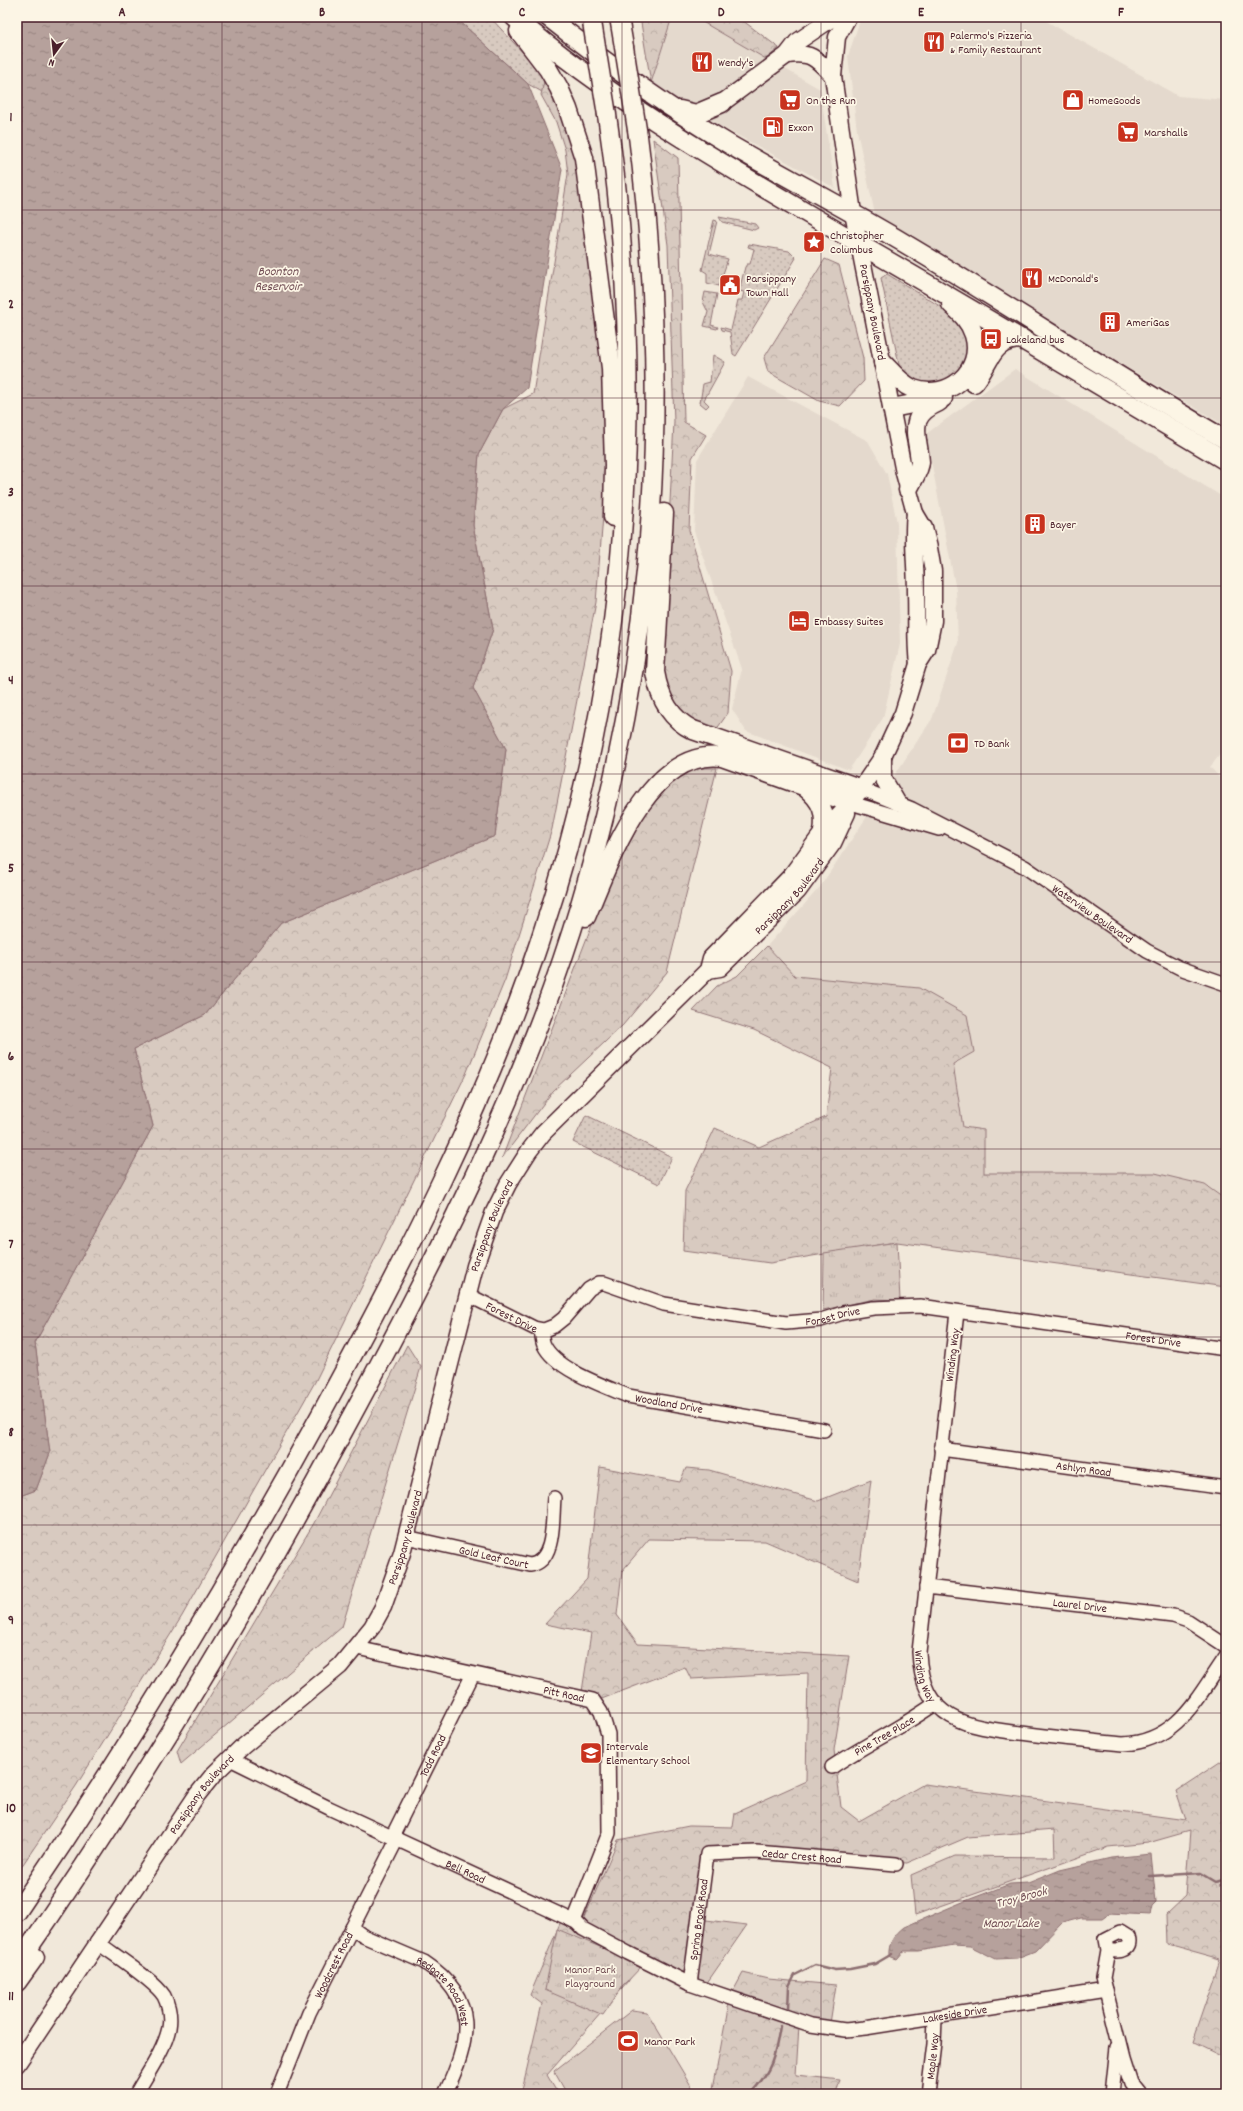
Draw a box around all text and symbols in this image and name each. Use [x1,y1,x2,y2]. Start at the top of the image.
text: A [118,4,126,23]
text: B [319,4,325,23]
text: C [519,4,526,23]
text: D [718,4,725,23]
text: E [918,4,925,23]
text: F [1118,4,1124,23]
place label: Palermo's Pizzeria & Family Restaurant [950,28,1042,59]
restaurant icon: Palermo's Pizzeria & Family Restaurant [921,29,947,55]
north arrow [34,34,74,74]
restaurant icon: Wendy's [689,49,715,75]
text: N [47,53,57,70]
place label: Wendy's [718,55,754,72]
supermarket icon: On the Run [777,87,803,113]
shop icon: HomeGoods [1060,87,1086,113]
place label: On the Run [806,93,856,110]
place label: HomeGoods [1088,93,1140,110]
text: 1 [10,109,13,128]
fuel station icon: Exxon [760,114,786,140]
supermarket icon: Marshalls [1115,119,1141,145]
place label: Exxon [788,120,814,137]
place label: Marshalls [1144,125,1188,142]
place label: Christopher Columbus [830,228,884,259]
place icon: Christopher Columbus [801,229,827,255]
water label: Boonton Reservoir [255,263,303,297]
street label: Parsippany Boulevard [854,263,889,362]
restaurant icon: McDonald's [1019,265,1045,291]
place label: Parsippany Town Hall [746,271,797,302]
place label: McDonald's [1048,271,1098,288]
public building icon: Parsippany Town Hall [717,272,743,298]
text: 2 [8,296,14,315]
building icon: AmeriGas [1097,309,1123,335]
place label: AmeriGas [1126,315,1169,332]
bus stop icon: Lakeland bus [978,326,1004,352]
place label: Lakeland bus [1006,332,1065,349]
text: 3 [8,484,14,503]
building icon: Bayer [1022,511,1048,537]
place label: Bayer [1050,517,1076,534]
hotel icon: Embassy Suites [786,608,812,634]
place label: Embassy Suites [814,614,884,631]
text: 4 [8,672,14,691]
bank icon: TD Bank [945,730,971,756]
place label: TD Bank [974,736,1010,753]
street label: Parsippany Boulevard [751,855,829,939]
text: 5 [8,860,14,879]
street label: Waterview Boulevard [1048,881,1136,949]
text: 6 [8,1048,15,1067]
street label: Parsippany Boulevard [467,1177,519,1274]
text: 7 [9,1236,14,1255]
street label: Forest Drive [482,1298,538,1338]
street label: Forest Drive [805,1303,862,1331]
street label: Winding Way [942,1327,965,1383]
street label: Forest Drive [1124,1328,1182,1353]
street label: Woodland Drive [633,1390,704,1419]
text: 8 [8,1424,14,1443]
street label: Ashlyn Road [1055,1458,1112,1482]
street label: Parsippany Boulevard [384,1489,428,1588]
street label: Gold Leaf Court [457,1542,530,1575]
street label: Laurel Drive [1052,1595,1108,1618]
text: 9 [8,1612,14,1631]
street label: Winding Way [909,1650,940,1707]
street label: Pitt Road [541,1682,586,1708]
street label: Pine Tree Place [851,1712,919,1761]
street label: Todd Road [416,1732,452,1780]
place label: Intervale Elementary School [606,1739,690,1770]
school or university icon: Intervale Elementary School [578,1740,604,1766]
street label: Parsippany Boulevard [166,1751,239,1838]
text: 10 [6,1800,16,1819]
street label: Cedar Crest Road [761,1846,842,1869]
street label: Bell Road [442,1856,488,1889]
street label: Spring Brook Road [686,1878,714,1962]
water label: Troy Brook [994,1882,1051,1914]
water label: Manor Lake [983,1915,1040,1934]
street label: Woodcrest Road [311,1929,359,2002]
street label: Redgate Road West [413,1953,472,2027]
park label: Manor Park Playground [564,1962,616,1993]
text: 11 [8,1988,14,2007]
street label: Lakeside Drive [922,2002,989,2029]
sports icon: Manor Park [615,2028,641,2054]
street label: Maple Way [923,2032,944,2081]
place label: Manor Park [644,2034,695,2051]

